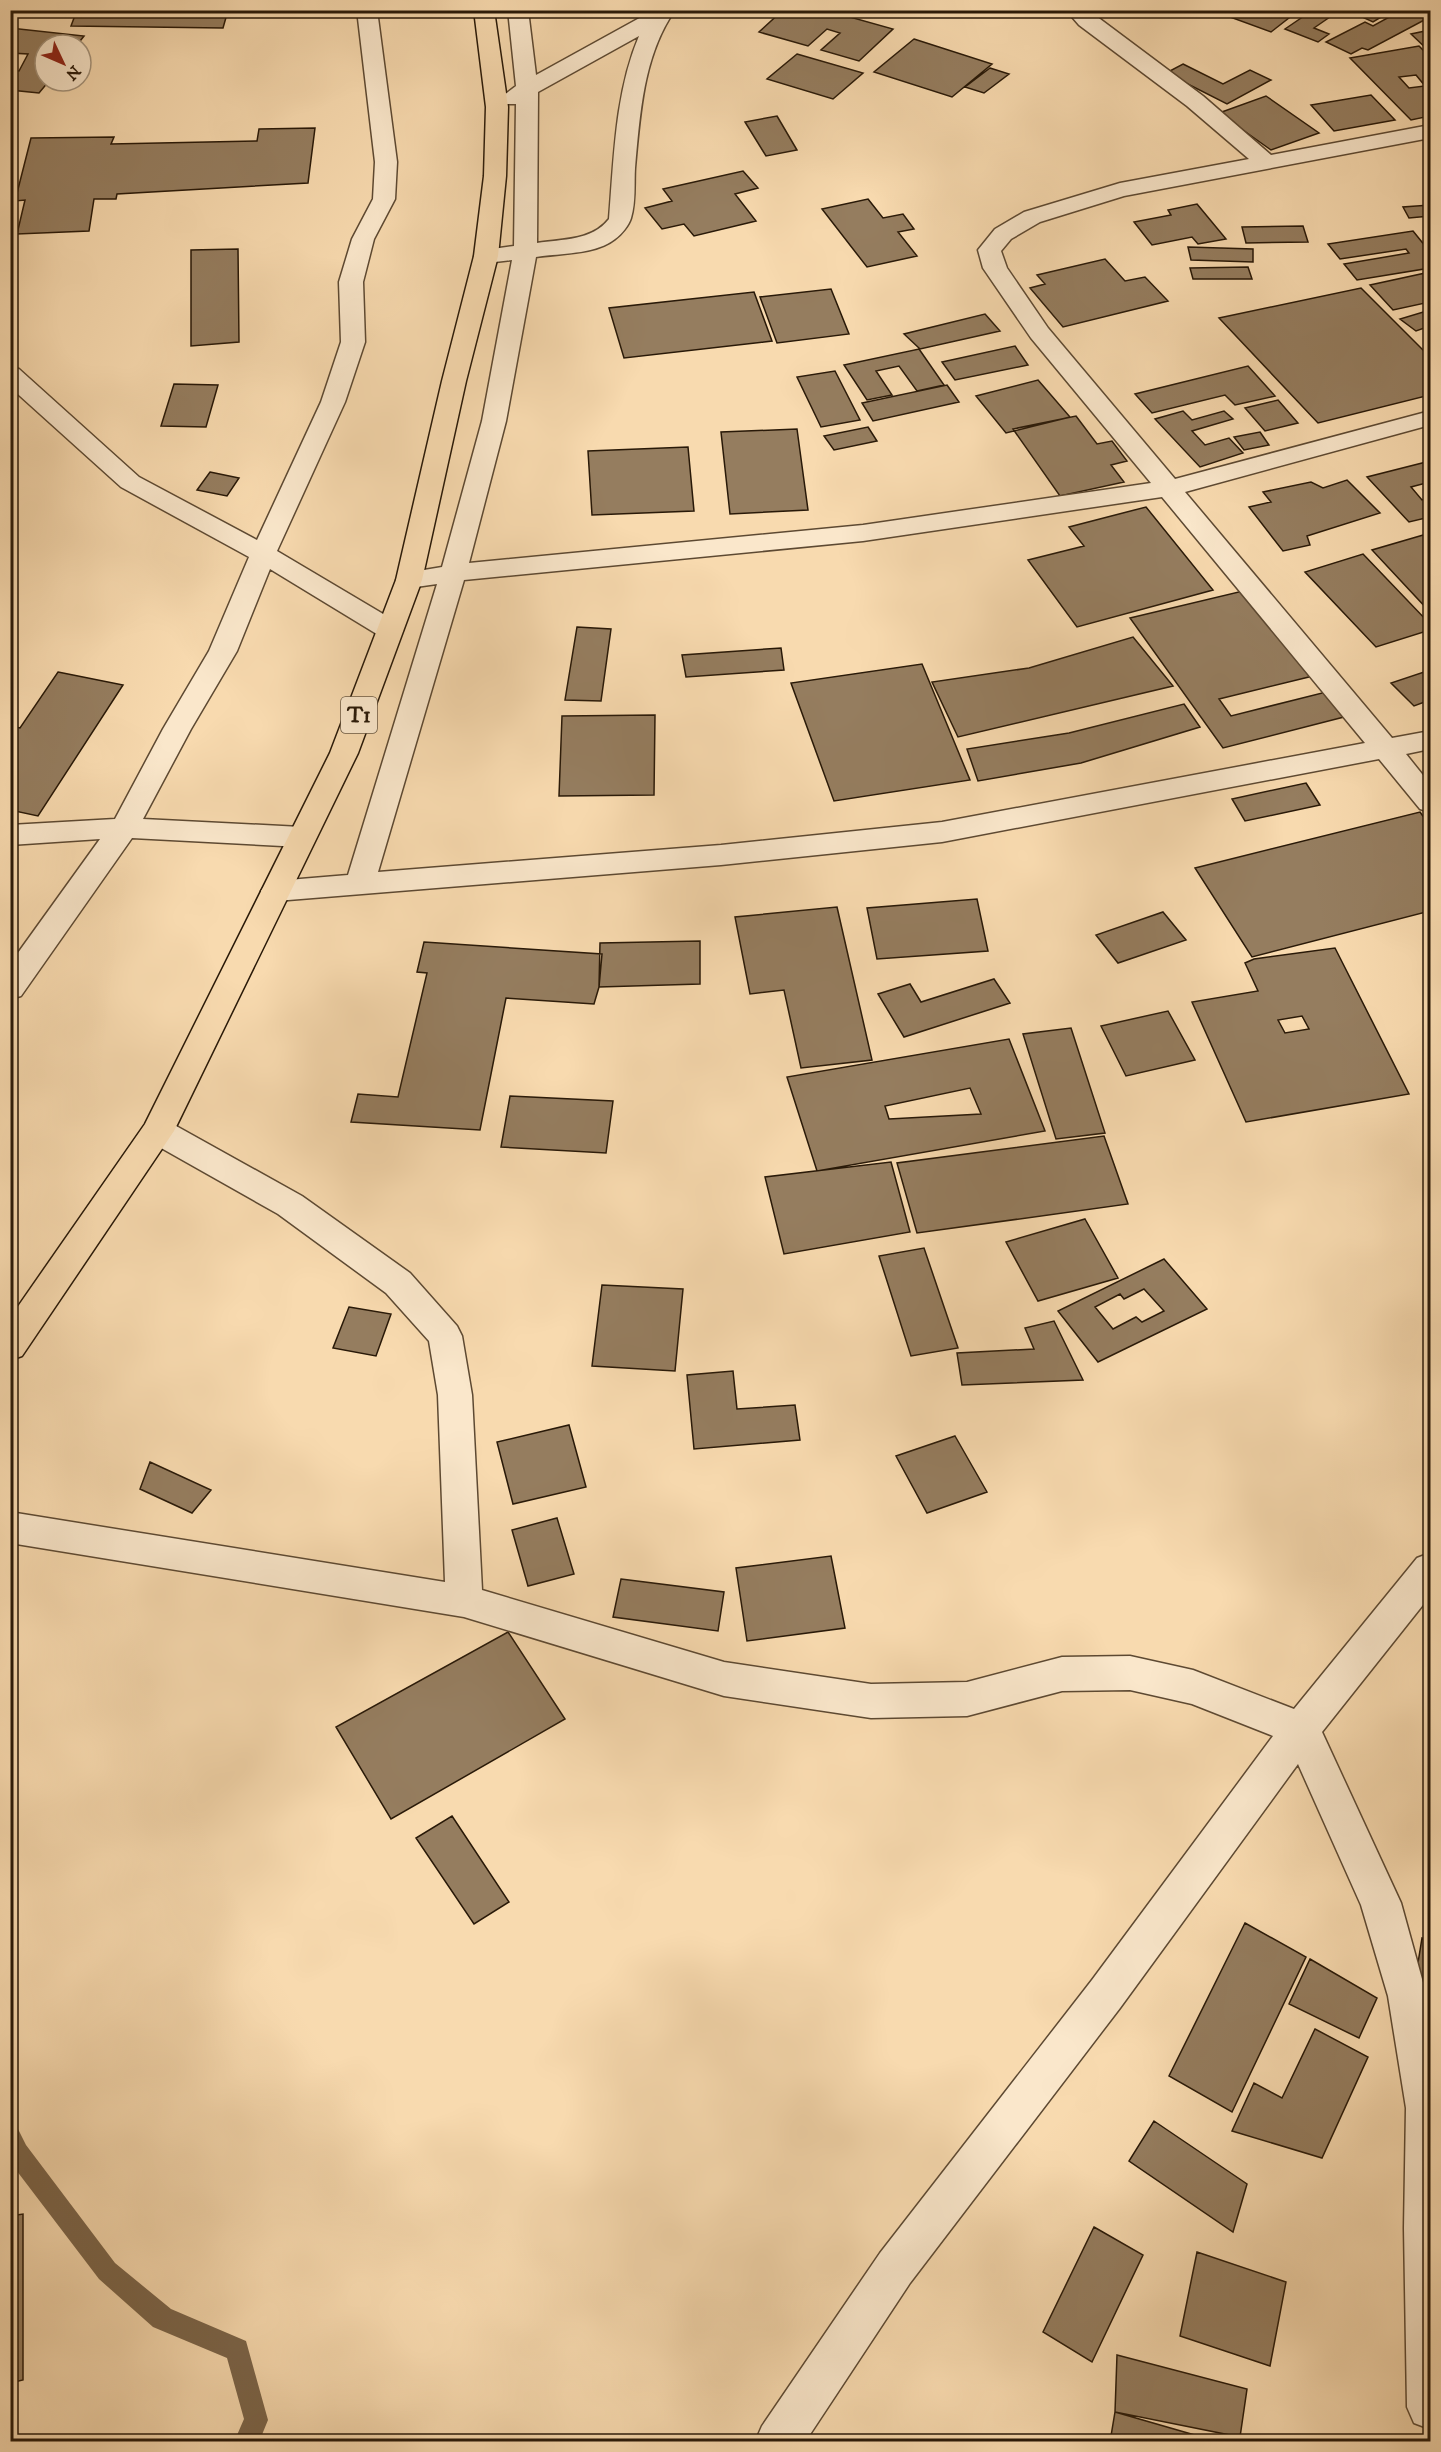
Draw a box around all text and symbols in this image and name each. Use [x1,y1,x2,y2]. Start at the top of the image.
north arrow [33,33,93,93]
text: N [61,61,85,84]
road number: T1 [341,697,377,733]

